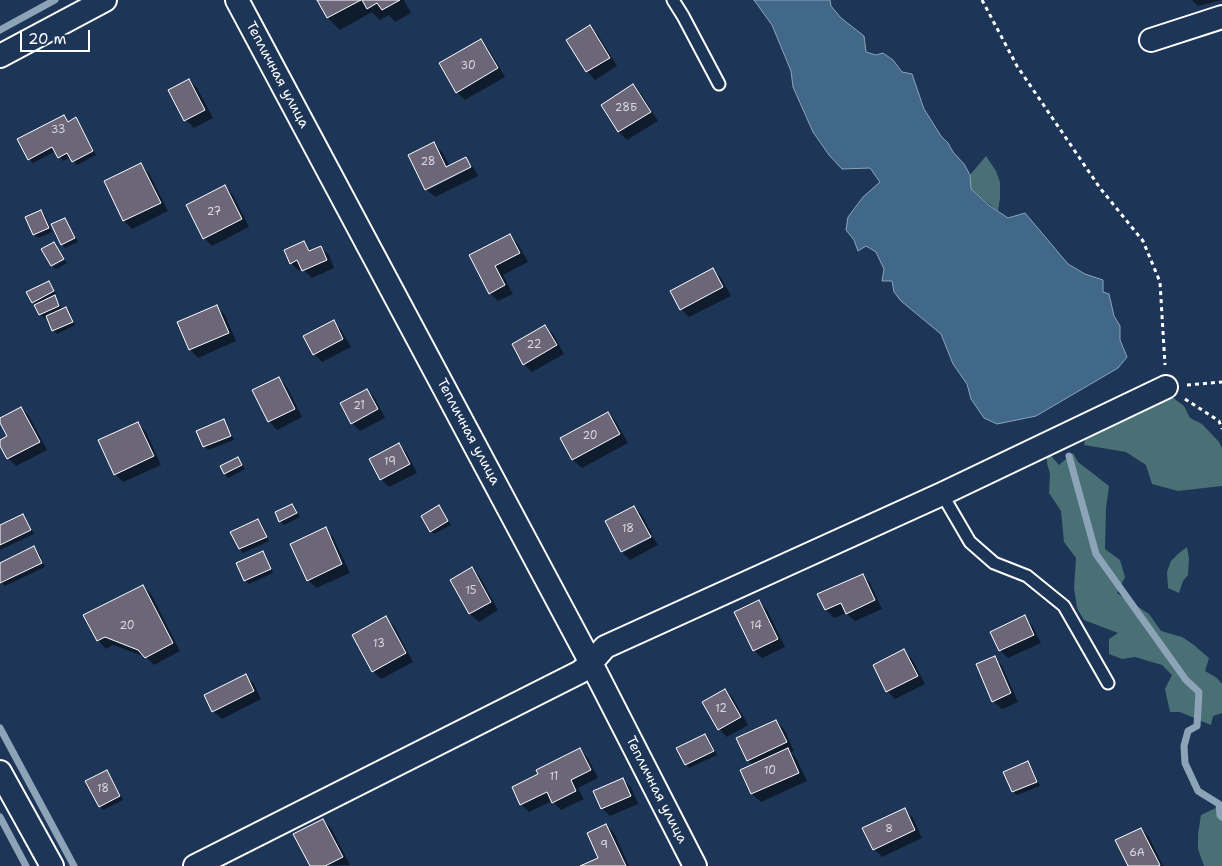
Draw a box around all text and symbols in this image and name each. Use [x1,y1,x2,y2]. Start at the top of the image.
street label: Тепличная улица [242,19,312,131]
scale bar [22,20,92,52]
text: 20 m [28,29,67,49]
house number: 30 [460,59,476,73]
house number: 28Б [615,101,637,115]
house number: 33 [51,123,65,137]
house number: 28 [420,155,436,169]
house number: 27 [207,205,221,219]
house number: 22 [527,338,541,352]
street label: Тепличная улица [433,376,503,488]
house number: 21 [353,399,365,413]
house number: 20 [582,429,598,443]
house number: 19 [384,455,396,469]
house number: 18 [622,522,634,536]
house number: 15 [465,584,477,598]
house number: 20 [119,619,135,633]
house number: 14 [750,619,762,633]
house number: 13 [373,637,385,651]
house number: 12 [715,702,727,716]
street label: Тепличная улица [622,733,690,847]
house number: 10 [764,764,776,778]
house number: 11 [550,770,558,784]
house number: 18 [97,782,109,796]
house number: 8 [885,822,893,836]
house number: 9 [600,838,608,852]
house number: 6А [1129,846,1145,860]

